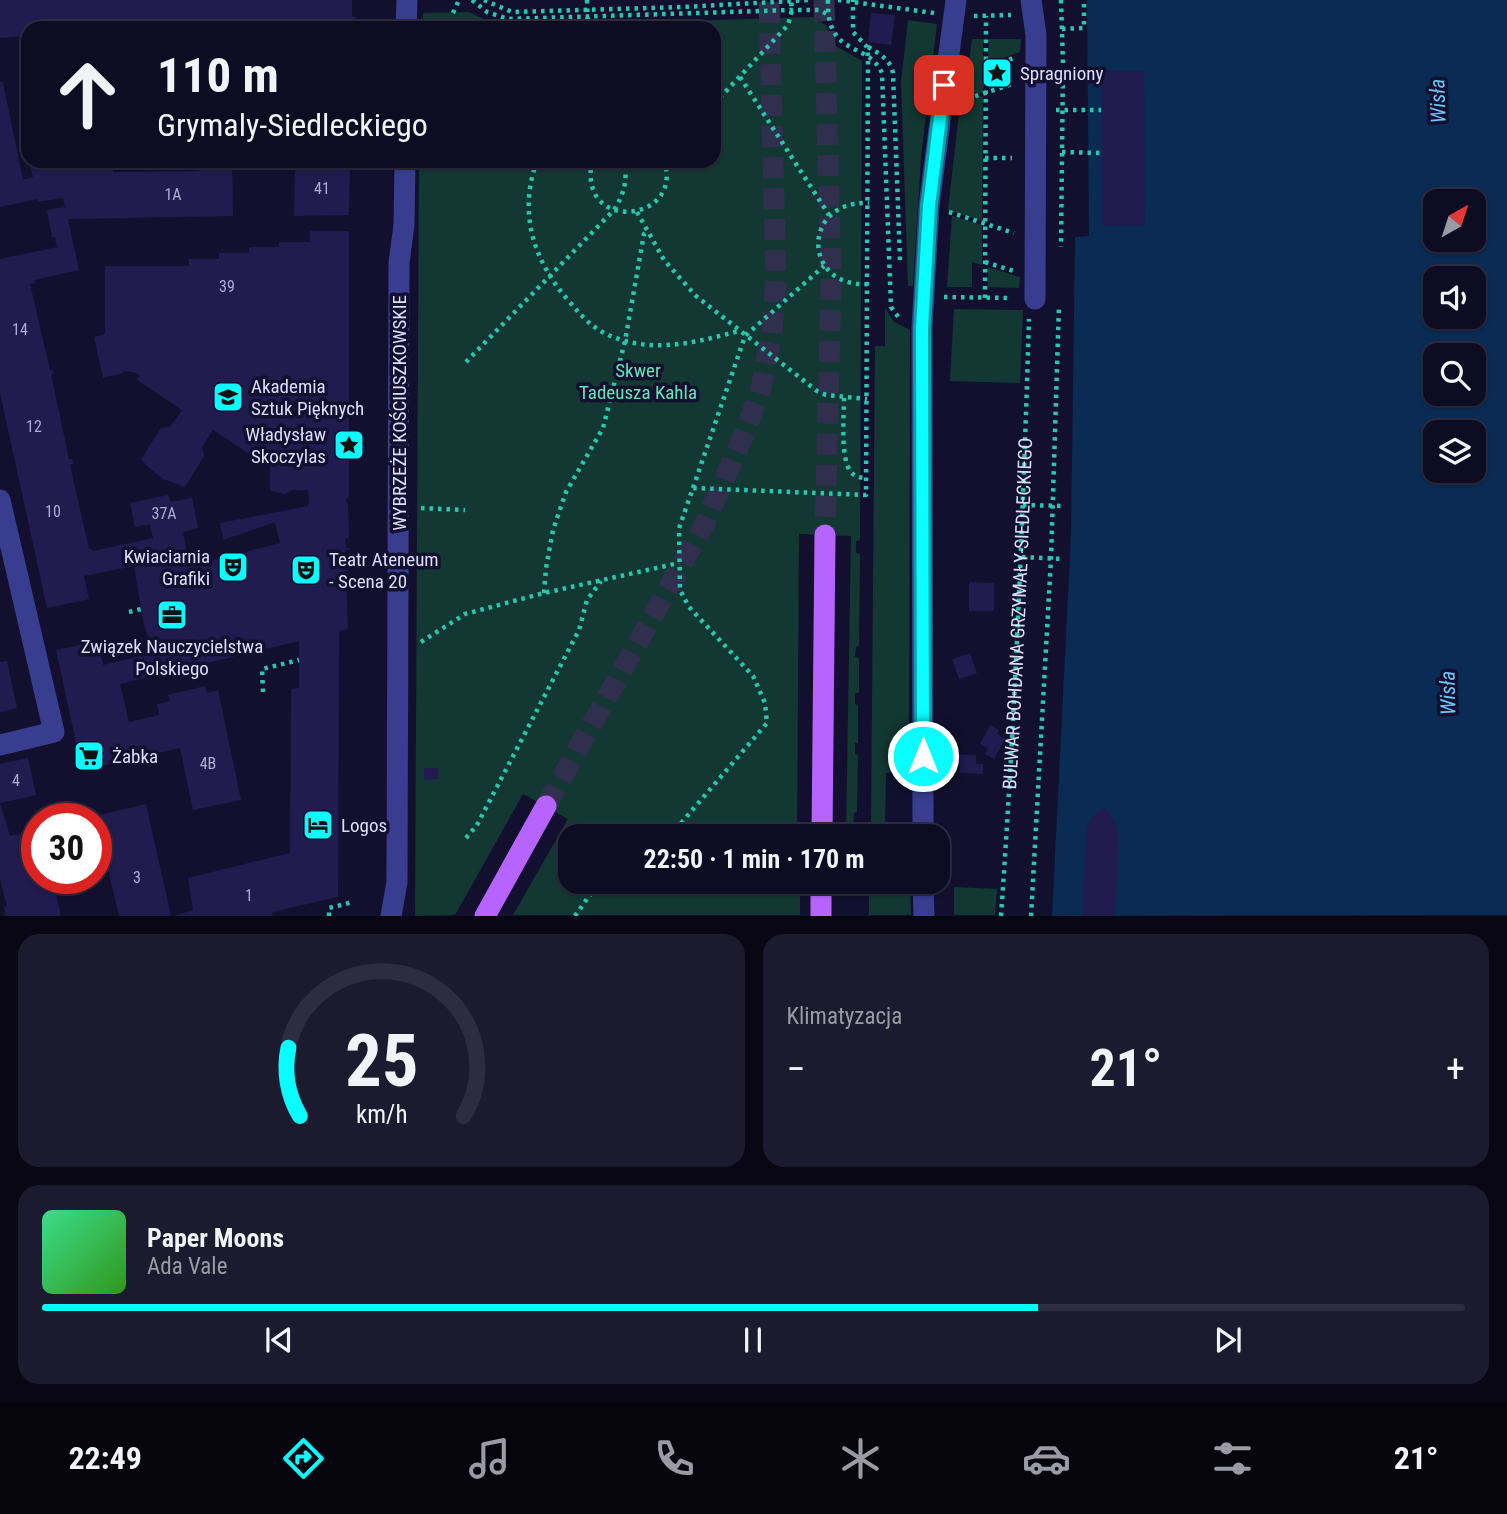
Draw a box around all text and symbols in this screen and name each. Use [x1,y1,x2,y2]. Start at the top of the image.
text: 110 m [157,47,279,104]
icon: ahead [42,49,133,140]
pin [914,55,974,115]
place icon: Spragniony [980,56,1014,90]
place label: Spragniony [1020,62,1103,85]
icon: arrive [925,66,963,104]
water label: Wisła [1425,78,1451,124]
text: Grymaly-Siedleckiego [157,106,428,144]
house number: 41 [314,179,330,198]
house number: 1A [164,185,182,204]
north arrow [1423,189,1486,252]
map controls [1423,189,1486,483]
button: sound [1423,266,1486,329]
house number: 39 [219,277,235,296]
street label: WYBRZEŻE KOŚCIUSZKOWSKIE [388,295,411,531]
house number: 14 [12,320,28,339]
button: search [1423,343,1486,406]
park label: Skwer Tadeusza Kahla [579,359,697,404]
place label: Akademia Sztuk Pięknych [251,375,364,420]
school or university icon: Akademia Sztuk Pięknych [211,380,245,414]
house number: 12 [26,417,42,436]
button: layers [1423,420,1486,483]
place label: Władysław Skoczylas [245,423,326,468]
place icon: Władysław Skoczylas [332,428,366,462]
street label: BULWAR BOHDANA GRZYMAŁY-SIEDLECKIEGO [998,437,1037,790]
house number: 10 [45,502,61,521]
house number: 37A [151,504,177,523]
place label: Kwiaciarnia Grafiki [124,545,210,590]
place label: Teatr Ateneum - Scena 20 [329,548,439,593]
theatre icon: Kwiaciarnia Grafiki [216,550,250,584]
theatre icon: Teatr Ateneum - Scena 20 [289,553,323,587]
office icon: Związek Nauczycielstwa Polskiego [155,598,189,632]
place label: Związek Nauczycielstwa Polskiego [81,635,263,680]
water label: Wisła [1436,671,1460,715]
position arrow [886,719,960,793]
supermarket icon: Żabka [72,739,106,773]
place label: Żabka [112,745,158,768]
house number: 4B [200,754,216,773]
house number: 4 [12,771,20,790]
speed limit sign: 30 [21,803,112,894]
hotel icon: Logos [301,808,335,842]
place label: Logos [341,814,387,837]
text: 22:50 · 1 min · 170 m [644,844,864,874]
house number: 3 [133,868,141,887]
house number: 1 [245,886,253,905]
text: Klimatyzacja [787,1003,902,1030]
text: 25 [344,1019,418,1105]
text: 21° [1089,1038,1162,1099]
text: − [787,1047,806,1091]
text: + [1446,1047,1465,1091]
text: km/h [356,1100,407,1129]
text: Paper Moons [147,1223,284,1253]
text: Ada Vale [147,1253,227,1280]
icon: previous [260,1321,298,1359]
icon: pause [734,1321,772,1359]
icon: next [1209,1321,1247,1359]
icon: directions [279,1434,328,1483]
icon: music [465,1434,514,1483]
icon: phone [650,1434,699,1483]
icon: climate [836,1434,885,1483]
icon: car [1022,1434,1071,1483]
icon: filters [1208,1434,1257,1483]
text: 22:49 [68,1439,142,1477]
text: 21° [1394,1439,1439,1477]

